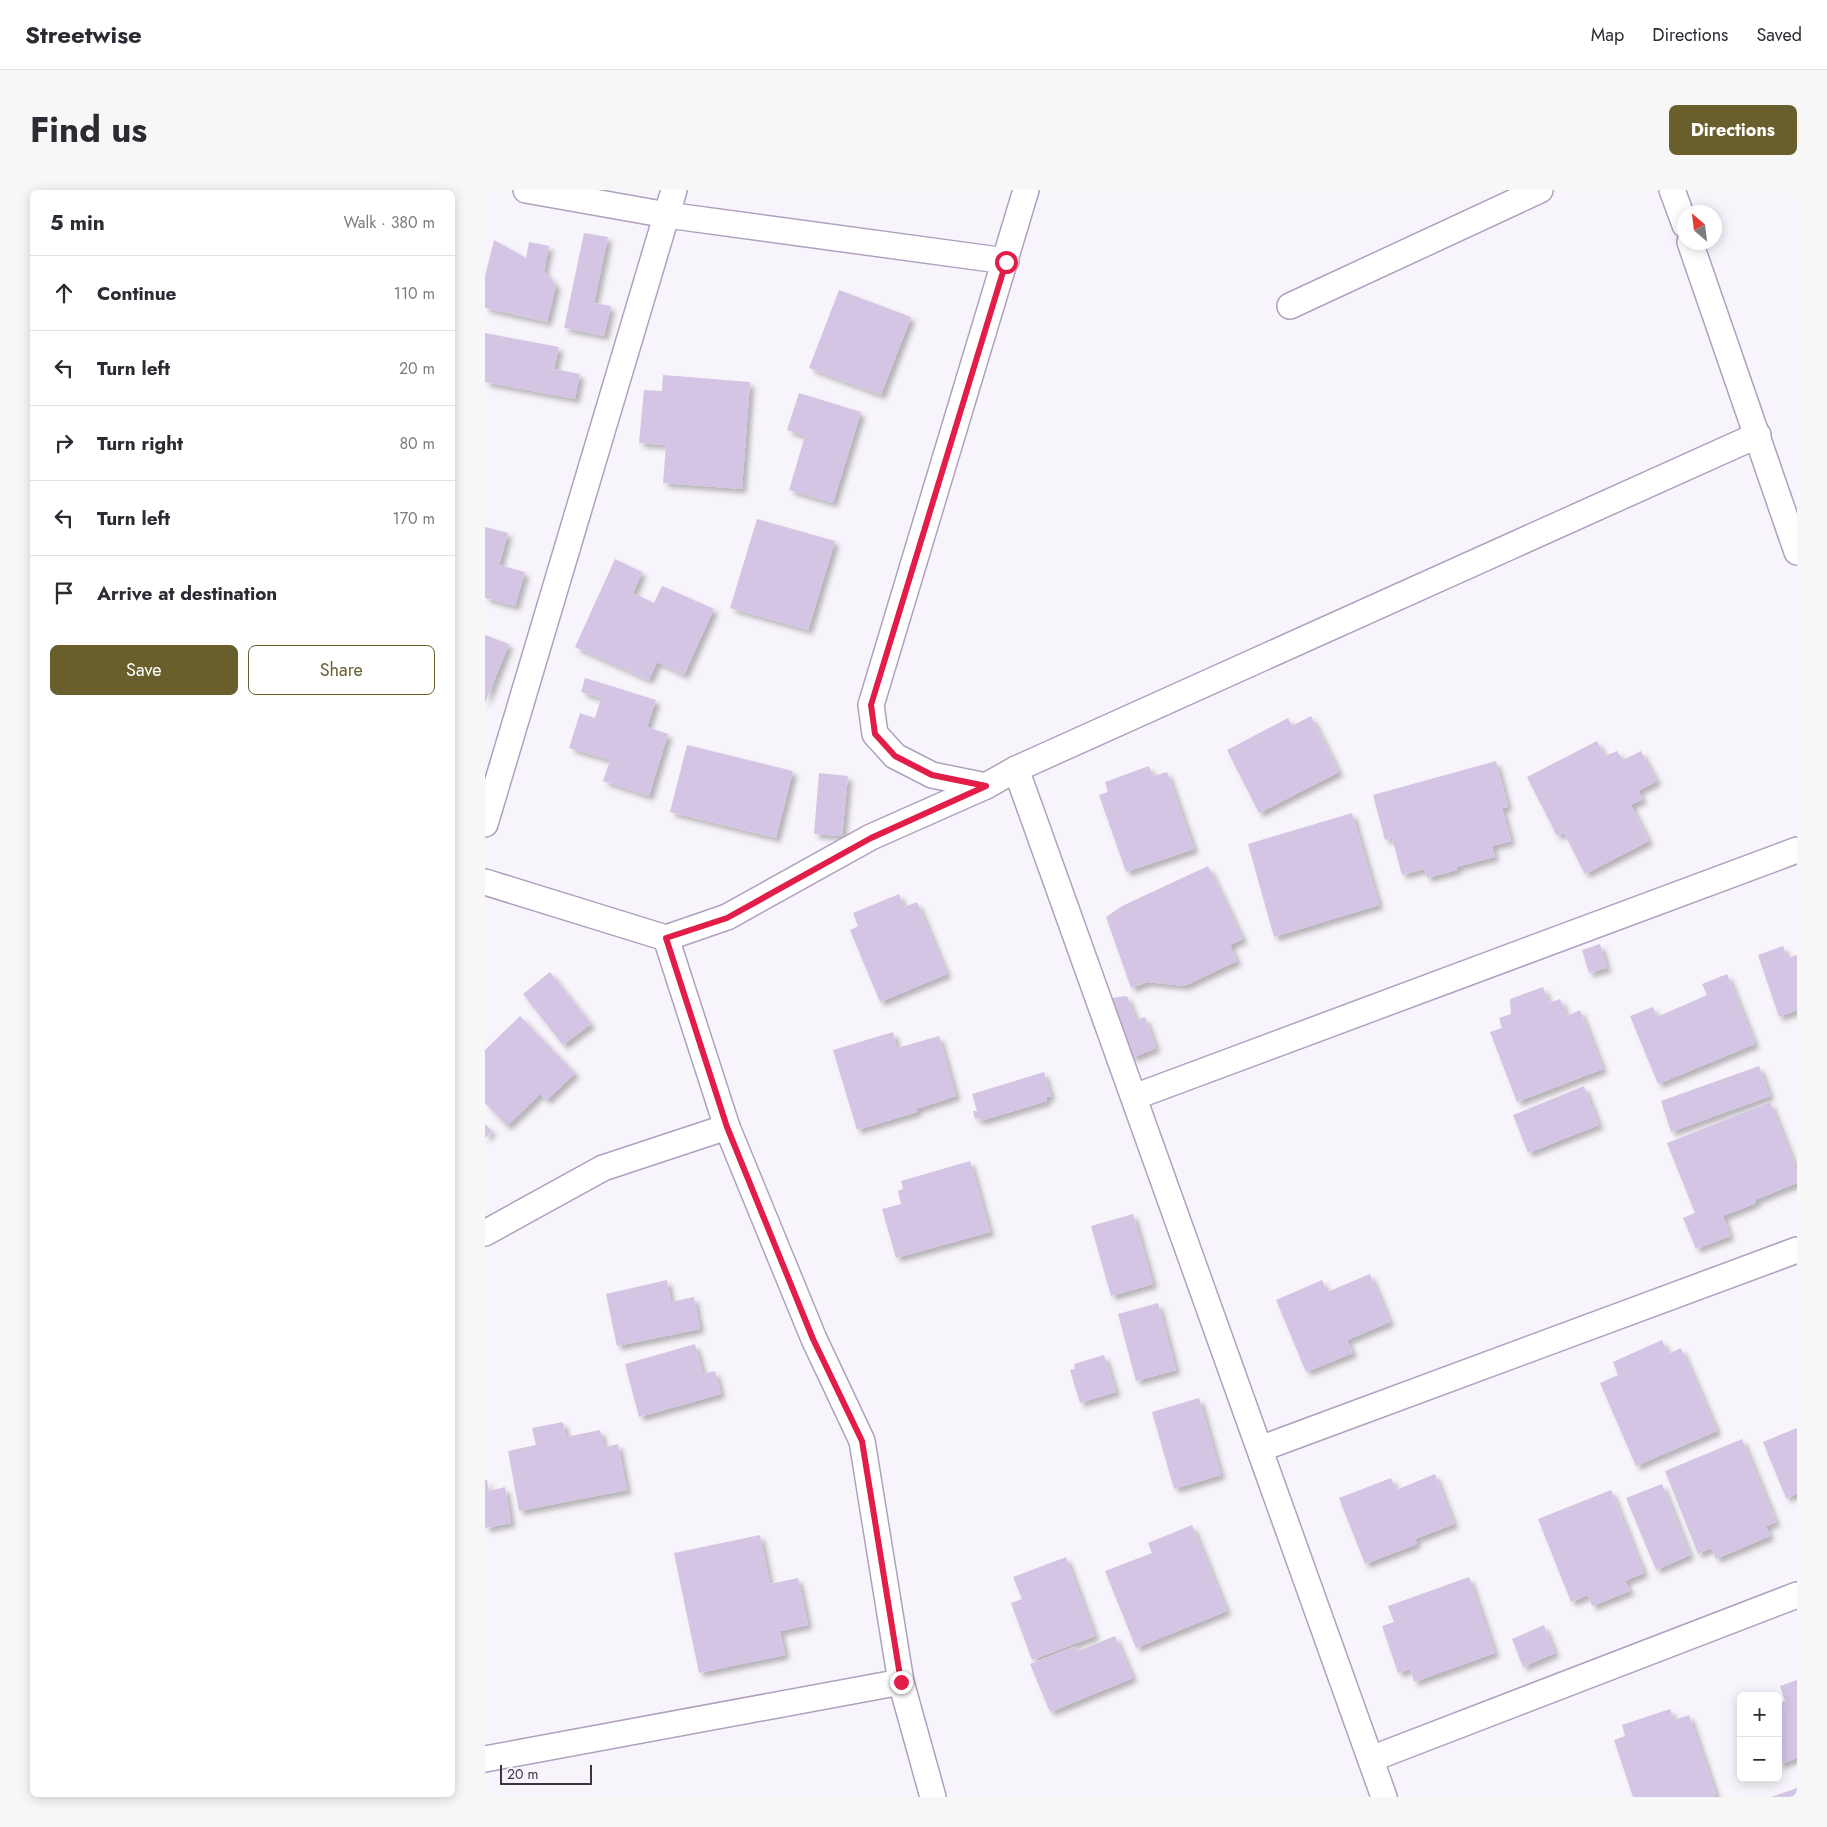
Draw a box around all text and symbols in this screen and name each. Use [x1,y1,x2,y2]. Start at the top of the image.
text: Streetwise [25,17,142,52]
text: Map [1591,22,1624,48]
text: Directions [1652,22,1728,48]
text: Saved [1756,22,1802,48]
text: Find us [30,105,147,155]
button: Directions [1669,105,1797,155]
north arrow [1677,205,1722,250]
text: 5 min [50,208,105,238]
text: Walk · 380 m [344,211,435,234]
route start [995,251,1018,274]
icon: ahead [50,279,78,307]
text: Continue [97,280,176,307]
text: 110 m [394,282,435,305]
icon: left [50,354,78,382]
text: Turn left [97,355,170,382]
text: 20 m [399,357,435,380]
icon: right [50,429,78,457]
text: Turn right [97,430,183,457]
text: 80 m [399,432,435,455]
icon: left [50,504,78,532]
text: Turn left [97,505,170,532]
text: 170 m [393,507,435,530]
icon: arrive [50,579,78,607]
text: Arrive at destination [97,580,277,607]
button: Save [50,645,238,695]
button: Share [248,645,435,695]
route end [890,1671,913,1694]
map controls [1737,1692,1782,1782]
button: + [1737,1692,1782,1737]
button: − [1737,1737,1782,1782]
scale bar [500,1762,593,1785]
text: 20 m [507,1764,539,1784]

